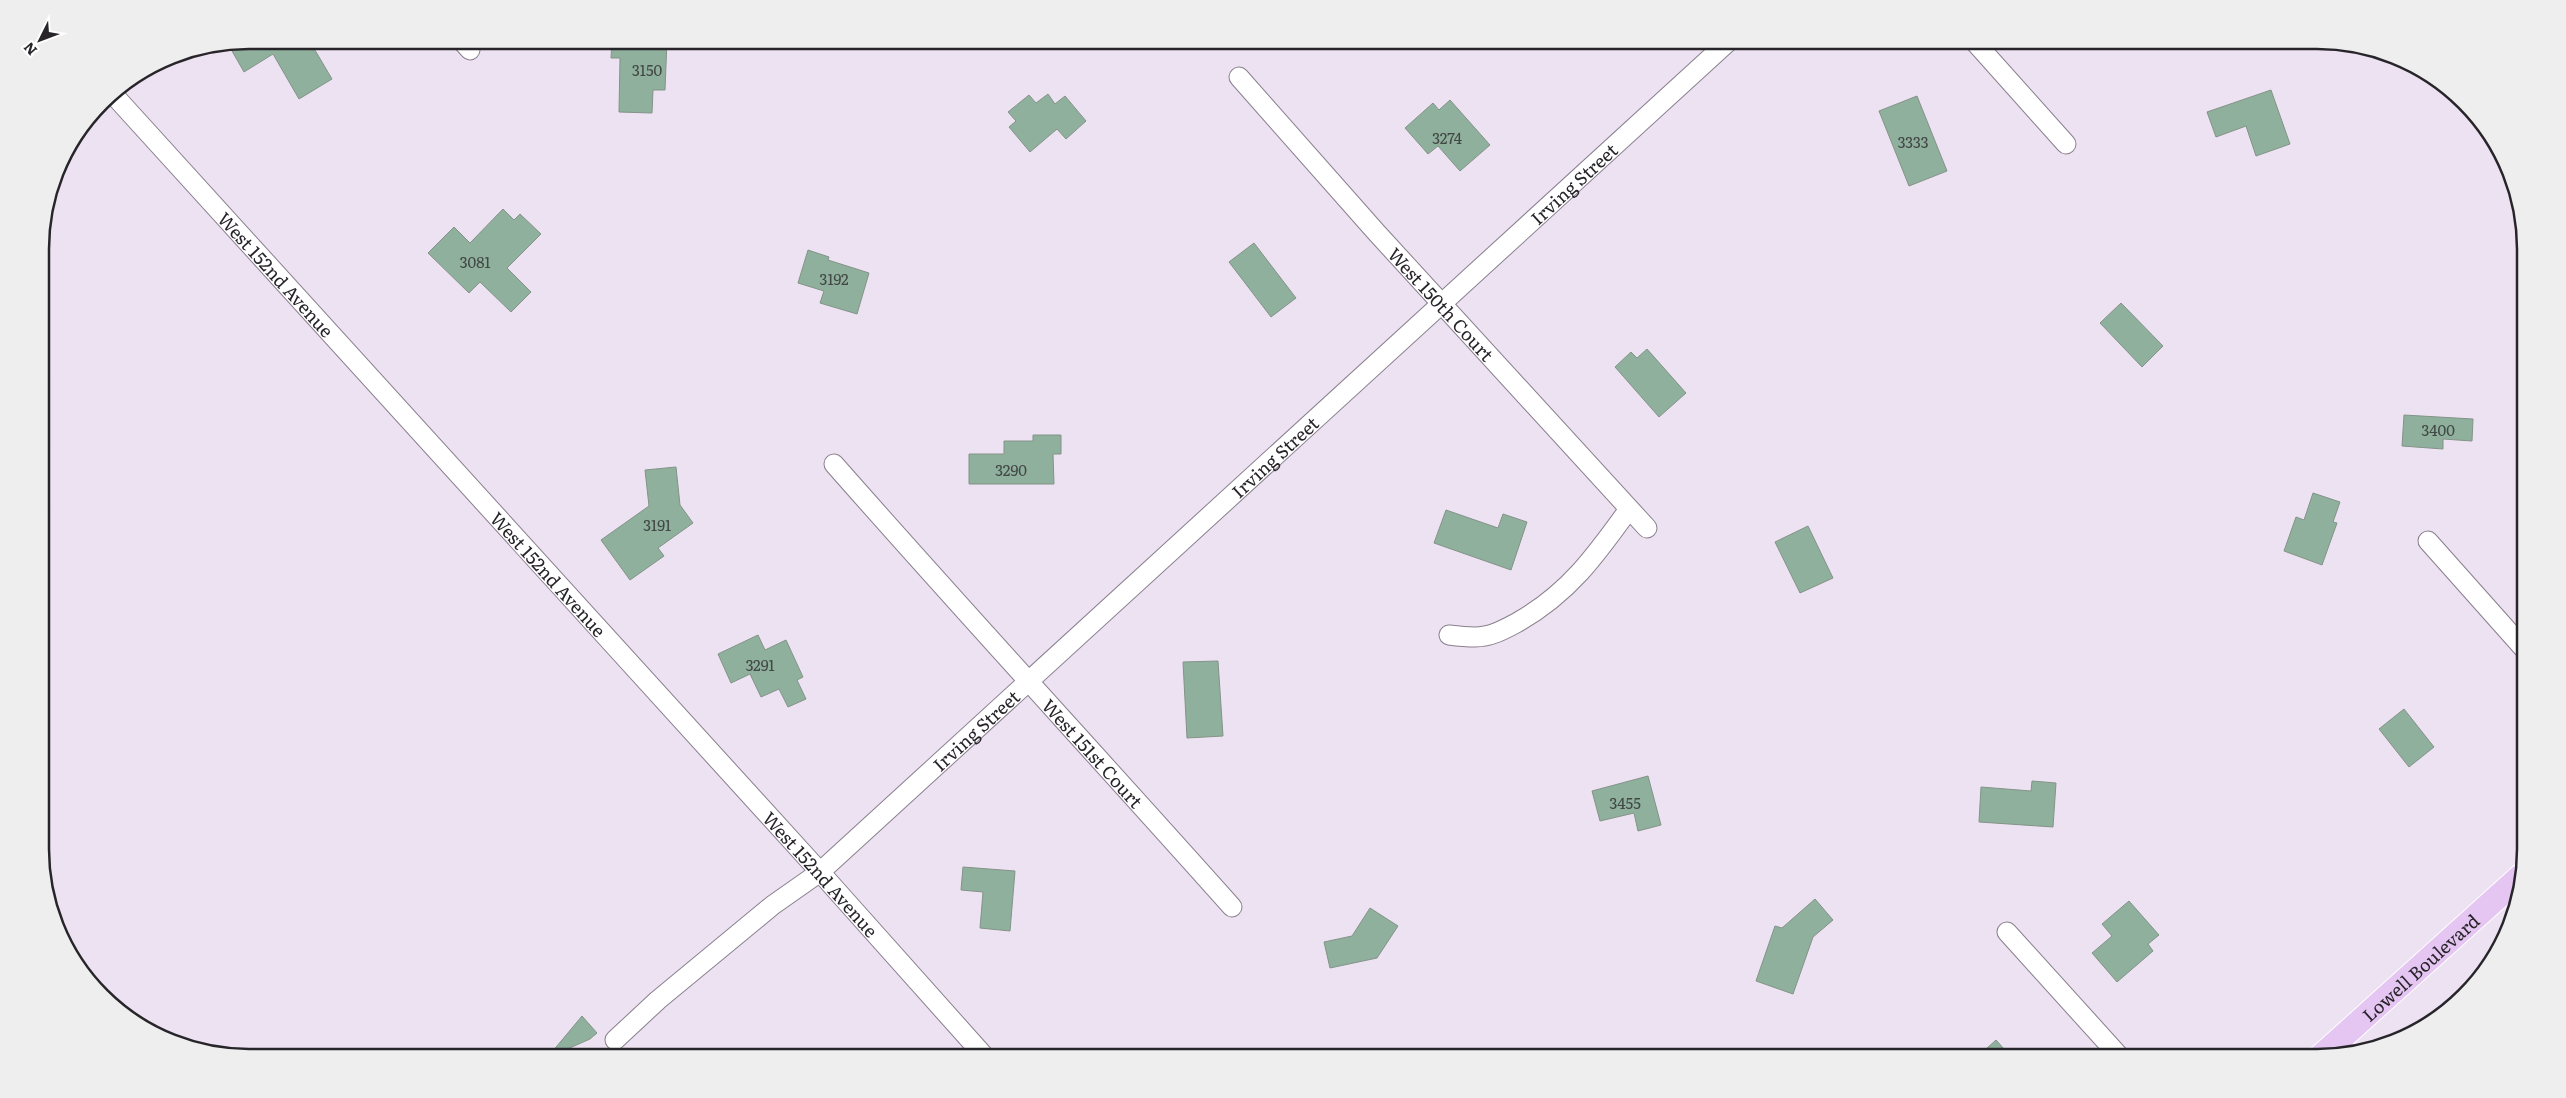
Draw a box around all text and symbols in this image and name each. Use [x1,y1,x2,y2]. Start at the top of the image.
north arrow [15,15,65,65]
text: N [18,38,41,60]
house number: 3150 [632,58,663,81]
house number: 3274 [1432,126,1462,149]
house number: 3333 [1897,130,1929,153]
street label: Irving Street [1524,136,1623,230]
street label: West 152nd Avenue [212,205,341,343]
street label: West 150th Court [1382,241,1501,367]
house number: 3081 [459,250,491,273]
house number: 3192 [819,267,849,290]
street label: Irving Street [1225,409,1324,504]
house number: 3400 [2421,418,2455,441]
house number: 3290 [995,458,1027,481]
street label: West 152nd Avenue [485,505,613,642]
house number: 3191 [643,513,671,536]
house number: 3291 [745,653,775,676]
street label: Irving Street [926,682,1026,777]
street label: West 151st Court [1037,692,1150,814]
house number: 3455 [1609,791,1641,814]
street label: West 152nd Avenue [757,805,885,943]
street label: Lowell Boulevard [2355,907,2485,1027]

